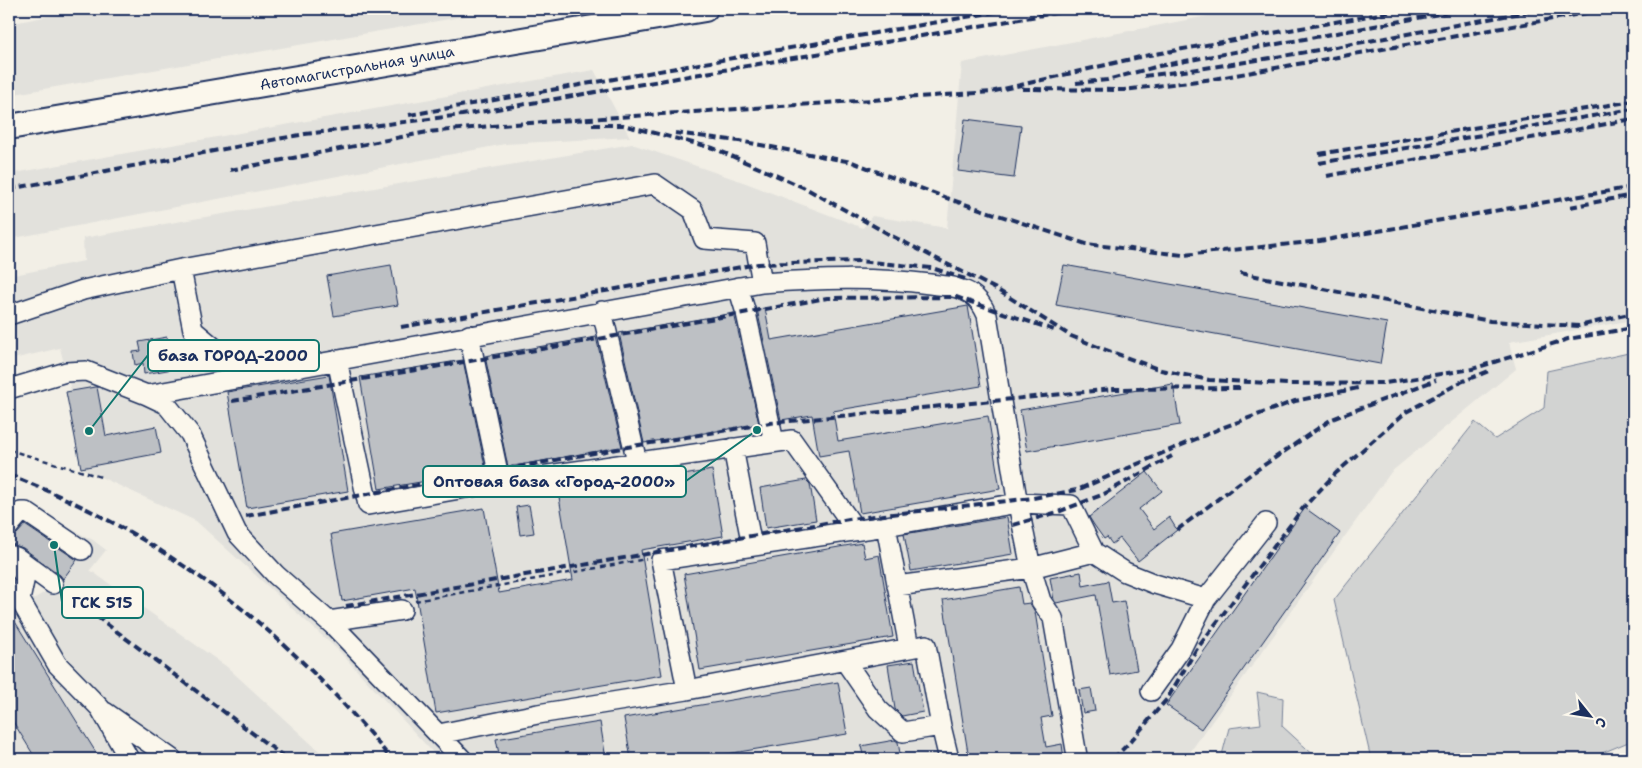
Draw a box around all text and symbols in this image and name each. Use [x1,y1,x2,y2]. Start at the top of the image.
street label: Автомагистральная улица [258,41,457,95]
callout: база ГОРОД-2000 [148,340,319,371]
text: база ГОРОД-2000 [158,345,308,366]
callout: Оптовая база «Город-2000» [423,466,686,497]
text: Оптовая база «Город-2000» [433,471,675,492]
callout: ГСК 515 [62,587,143,618]
text: ГСК 515 [72,592,132,613]
north arrow [1564,690,1614,740]
text: С [1591,714,1611,731]

